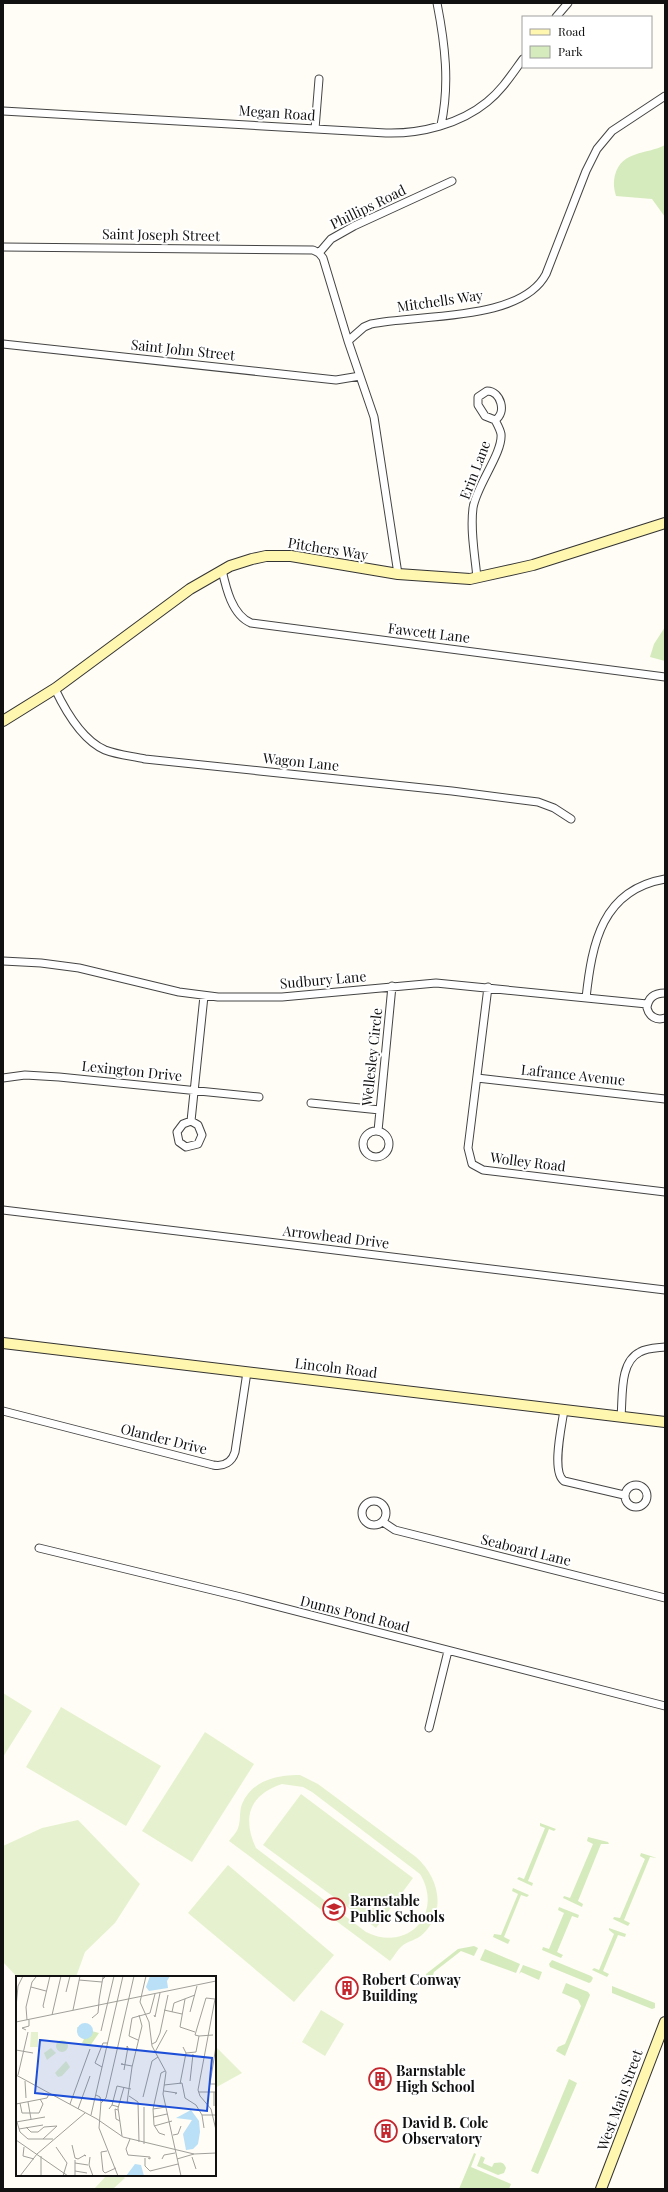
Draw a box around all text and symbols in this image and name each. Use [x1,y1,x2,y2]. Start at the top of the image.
legend [522,16,652,68]
text: Road [558,23,585,39]
text: Park [558,43,583,59]
street label: Megan Road [238,100,316,125]
street label: Phillips Road [327,180,409,233]
street label: Saint Joseph Street [102,224,221,245]
street label: Mitchells Way [396,285,484,316]
street label: Saint John Street [130,335,237,365]
street label: Erin Lane [455,438,494,502]
street label: Pitchers Way [287,533,369,564]
street label: Fawcett Lane [387,618,471,647]
street label: Wagon Lane [261,748,340,775]
street label: Sudbury Lane [279,966,367,993]
street label: Wellesley Circle [357,1007,386,1108]
street label: Lexington Drive [81,1056,183,1085]
street label: Lafrance Avenue [520,1060,626,1089]
street label: Wolley Road [488,1147,567,1176]
street label: Arrowhead Drive [281,1220,390,1252]
street label: Lincoln Road [294,1353,378,1382]
street label: Olander Drive [119,1419,209,1458]
street label: Seaboard Lane [479,1529,573,1570]
street label: Dunns Pond Road [298,1591,412,1636]
place label: Barnstable Public Schools [350,1891,445,1926]
school or university icon: Barnstable Public Schools [321,1896,347,1922]
place label: Robert Conway Building [362,1970,462,2005]
building icon: Robert Conway Building [334,1975,360,2001]
inset map [16,1976,216,2176]
street label: West Main Street [592,2046,647,2154]
place label: Barnstable High School [396,2061,475,2096]
building icon: Barnstable High School [367,2066,393,2092]
place label: David B. Cole Observatory [402,2113,488,2148]
building icon: David B. Cole Observatory [373,2118,399,2144]

